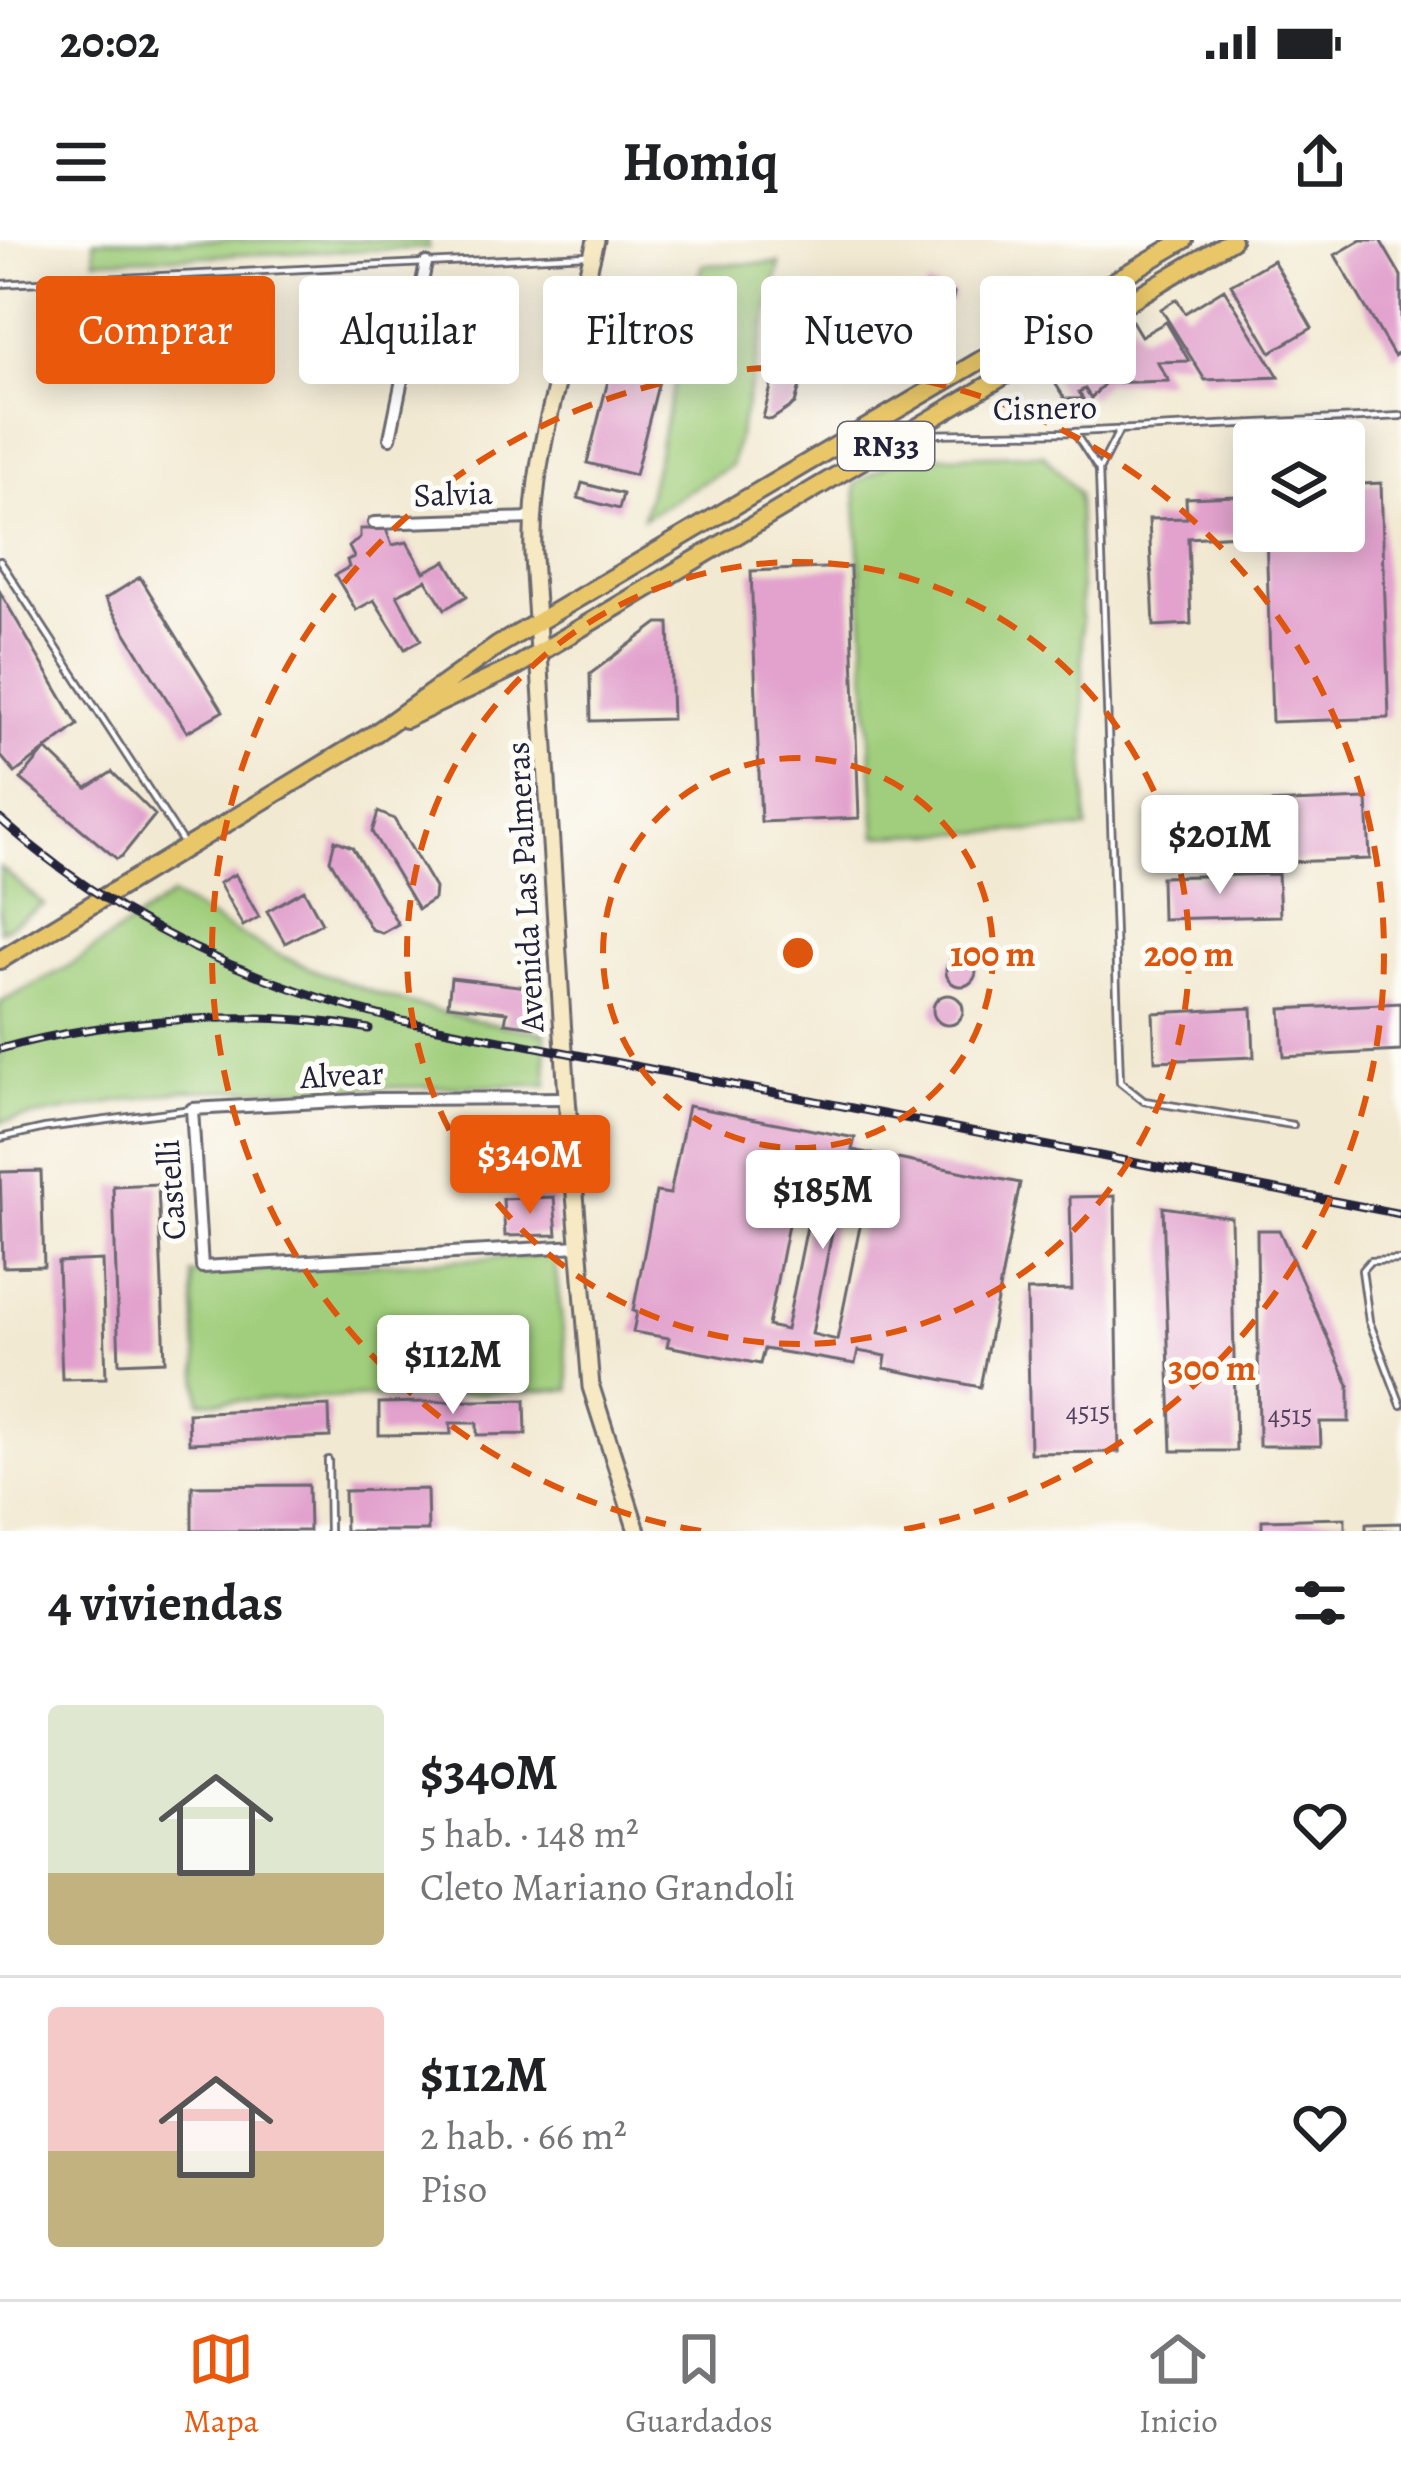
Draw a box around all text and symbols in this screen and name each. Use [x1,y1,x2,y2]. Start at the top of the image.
text: 20:02 [60,11,159,73]
text: Homiq [622,125,779,199]
icon: menu [48,129,114,195]
icon: share [1287,129,1353,195]
chip: Comprar [36,276,275,384]
chip: Alquilar [299,276,519,384]
chip: Filtros [543,276,737,384]
chip: Nuevo [761,276,956,384]
chip: Piso [980,276,1136,384]
street label: Cisnero [993,384,1097,431]
map controls [1233,420,1365,552]
button: layers [1233,420,1365,552]
road number: RN33 [838,422,934,470]
street label: Salvia [412,470,494,517]
street label: Avenida Las Palmeras [494,741,555,1034]
pin: $201M [1136,795,1304,897]
text: $201M [1168,807,1272,860]
text: 100 m [950,929,1036,978]
text: 200 m [1144,929,1234,978]
centre of rings [777,932,819,974]
street label: Alvear [298,1050,385,1099]
pin: $340M [446,1115,614,1217]
text: $340M [477,1127,583,1180]
street label: Castelli [145,1138,196,1242]
pin: $185M [739,1150,907,1252]
text: $185M [773,1162,873,1215]
pin: $112M [369,1315,537,1417]
text: $112M [404,1327,502,1380]
text: 300 m [1168,1343,1256,1392]
house number: 4515 [1066,1394,1110,1430]
house number: 4515 [1268,1397,1312,1433]
text: 4 viviendas [48,1568,283,1638]
icon: filters [1287,1570,1353,1636]
text: $340M [420,1737,558,1807]
icon: home [144,1753,288,1897]
icon: heart [1287,1792,1353,1858]
text: 5 hab. · 148 m² [420,1807,639,1860]
text: Cleto Mariano Grandoli [420,1860,795,1913]
text: $112M [420,2039,548,2109]
icon: home [144,2055,288,2199]
icon: heart [1287,2094,1353,2160]
text: 2 hab. · 66 m² [420,2109,627,2162]
text: Piso [420,2162,487,2215]
tab: Mapa [183,2326,259,2443]
tab: Guardados [625,2326,773,2443]
tab: Inicio [1139,2326,1218,2443]

